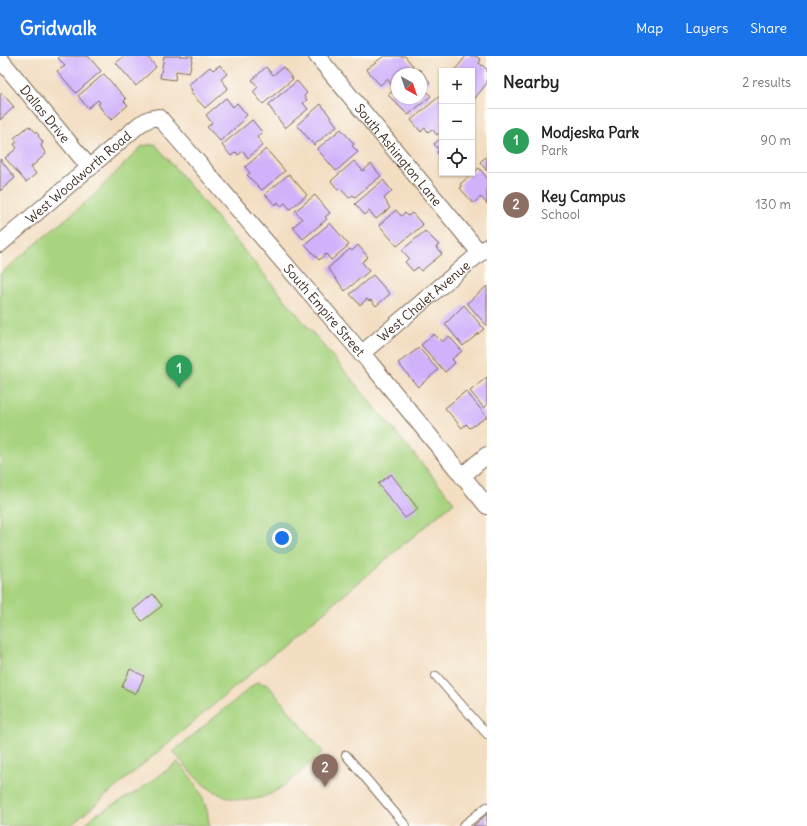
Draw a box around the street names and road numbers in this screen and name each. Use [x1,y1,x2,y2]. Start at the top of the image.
street label: Dallas Drive [16,81,74,146]
street label: South Ashington Lane [351,100,446,209]
street label: West Woodworth Road [22,127,135,227]
street label: West Chalet Avenue [374,257,473,345]
street label: South Empire Street [280,260,369,360]

